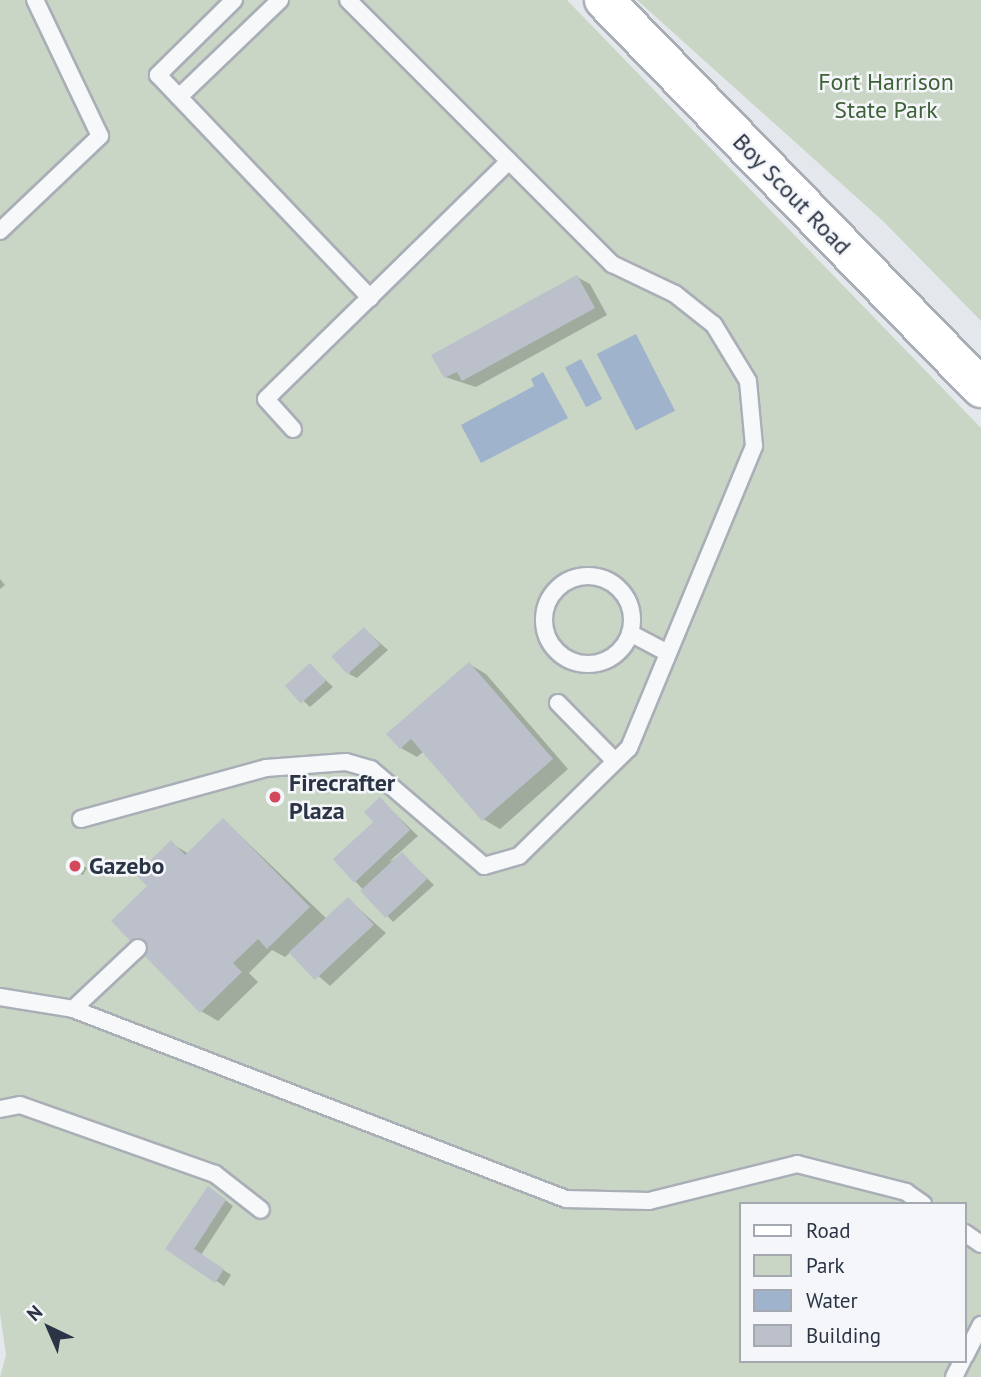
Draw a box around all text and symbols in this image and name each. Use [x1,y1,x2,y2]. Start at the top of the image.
park label: Fort Harrison State Park [818,68,954,124]
street label: Boy Scout Road [727,127,857,261]
place label: Firecrafter Plaza [289,769,395,825]
marker: Firecrafter Plaza [267,789,283,805]
place label: Gazebo [89,852,164,880]
marker: Gazebo [67,858,83,874]
legend [740,1202,967,1363]
text: Road [806,1217,850,1244]
text: Park [806,1252,845,1279]
text: Water [806,1287,858,1314]
north arrow [14,1293,84,1363]
text: N [22,1300,47,1326]
text: Building [806,1322,881,1349]

